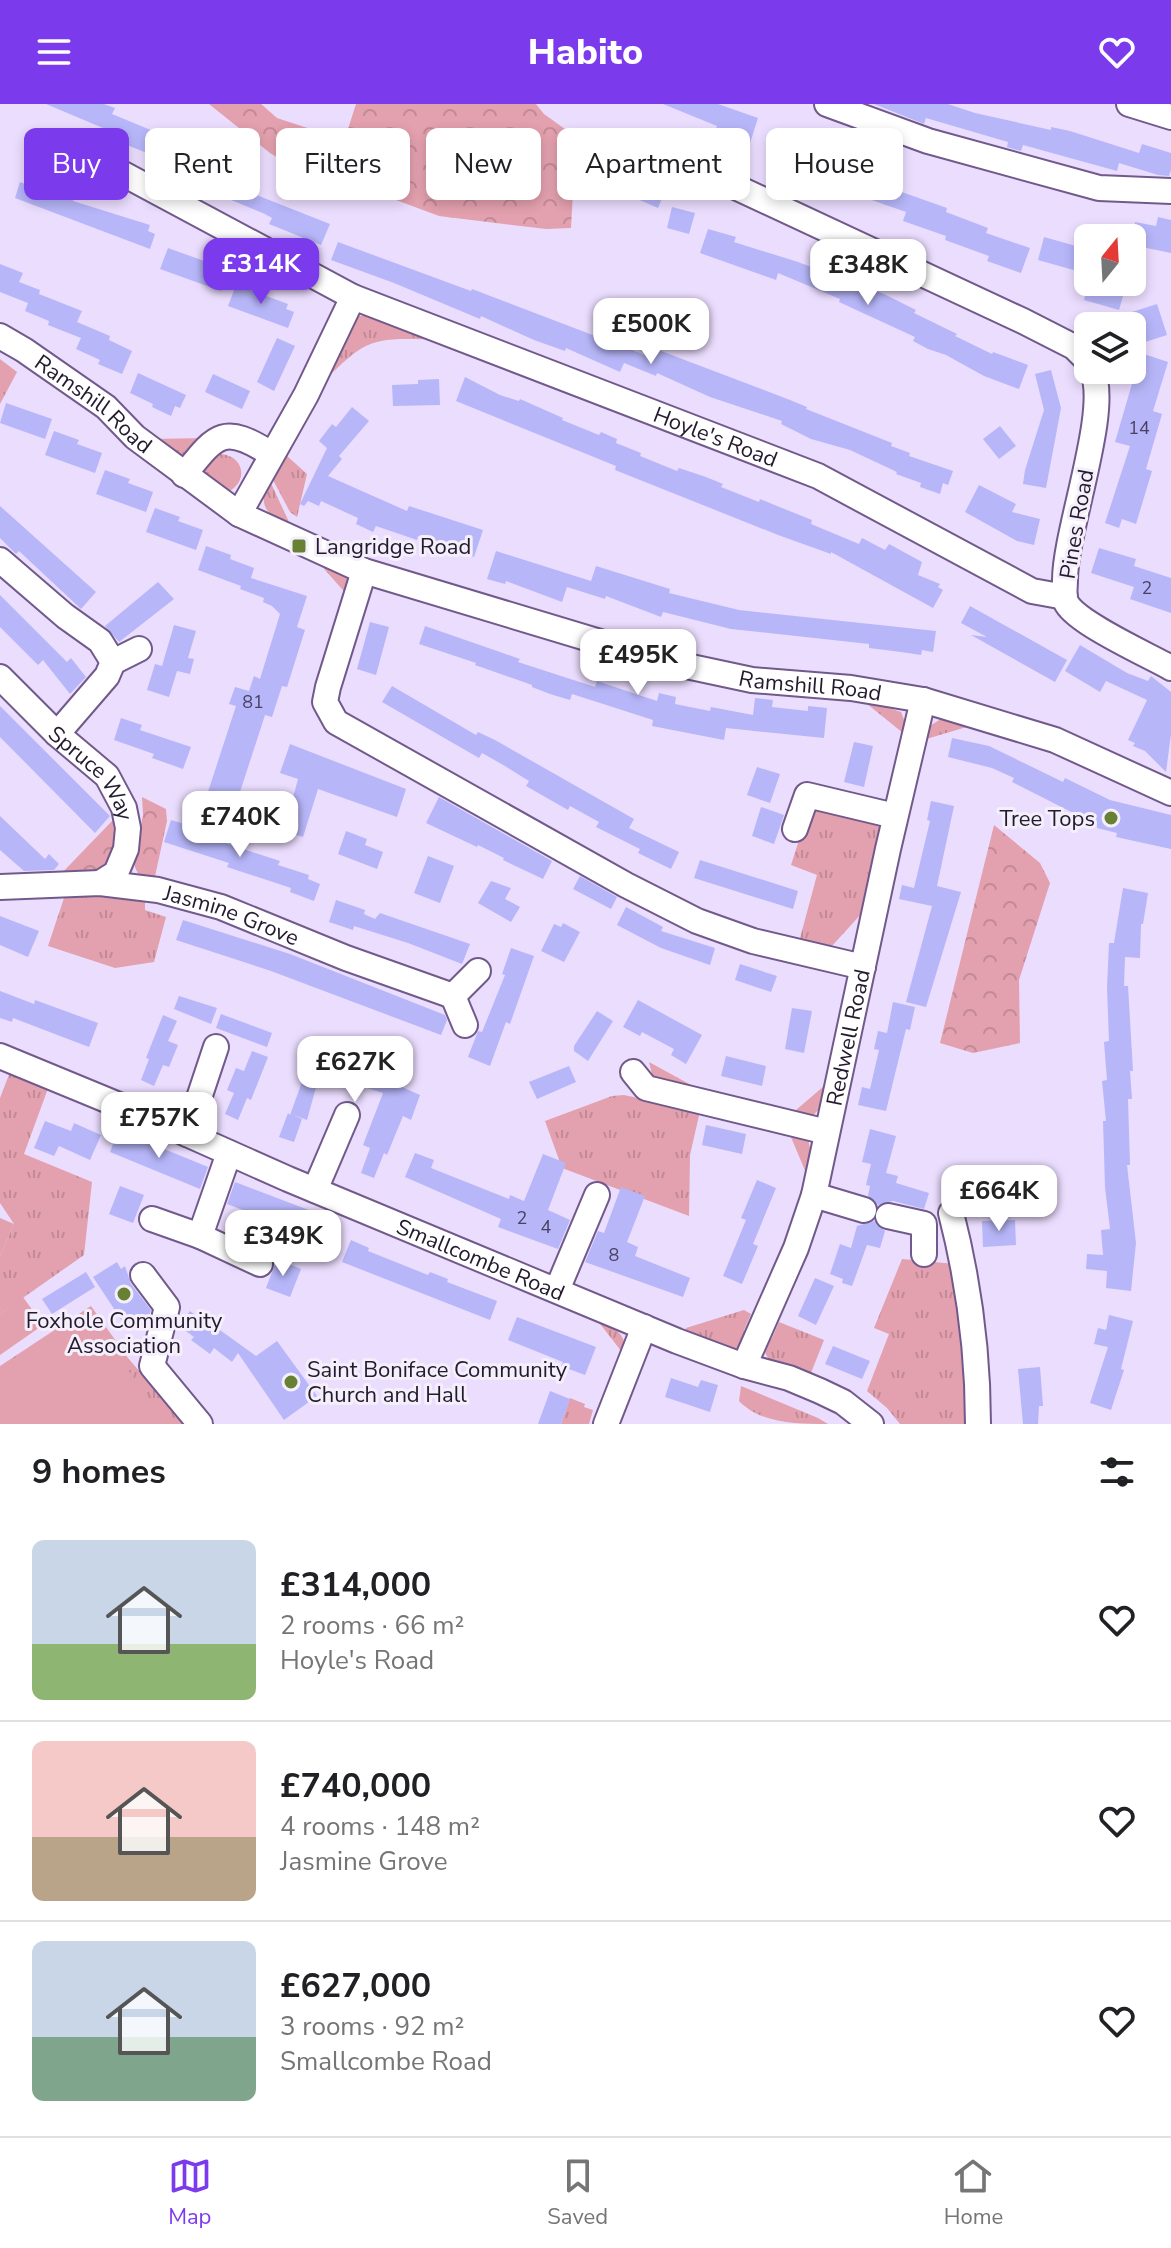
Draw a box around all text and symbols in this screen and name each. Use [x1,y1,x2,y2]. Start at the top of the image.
text: Habito [528,28,643,77]
icon: menu [32,30,76,74]
icon: heart [1095,30,1139,74]
chip: Buy [24,128,129,200]
chip: Rent [145,128,260,200]
chip: Filters [276,128,410,200]
chip: New [426,128,541,200]
chip: Apartment [557,128,750,200]
chip: House [766,128,903,200]
north arrow [1074,224,1146,296]
map controls [1074,224,1146,384]
pin: £314K [205,238,317,306]
pin: £348K [812,239,924,307]
text: £314K [221,246,301,281]
text: £348K [828,247,908,282]
pin: £500K [595,298,707,366]
text: £500K [611,306,691,341]
button: layers [1074,312,1146,384]
street label: Ramshill Road [28,348,158,461]
street label: Hoyle's Road [649,400,782,475]
house number: 14 [1128,416,1150,440]
street label: Pines Road [1053,467,1101,581]
place label: Langridge Road [315,532,471,562]
marker: Langridge Road [290,537,308,555]
house number: 2 [1142,576,1152,600]
pin: £495K [582,629,694,697]
text: £495K [598,637,678,672]
street label: Ramshill Road [736,664,884,709]
house number: 81 [242,690,264,714]
street label: Spruce Way [42,719,140,823]
pin: £740K [184,791,296,859]
text: £740K [200,799,280,834]
place label: Tree Tops [999,804,1095,834]
marker: Tree Tops [1102,809,1120,827]
street label: Jasmine Grove [159,878,303,953]
street label: Redwell Road [819,967,878,1109]
pin: £627K [299,1036,411,1104]
text: £627K [315,1044,395,1079]
pin: £757K [103,1092,215,1160]
text: £757K [119,1100,199,1135]
pin: £664K [943,1165,1055,1233]
text: £664K [959,1173,1039,1208]
house number: 2 [517,1206,527,1230]
pin: £349K [227,1210,339,1278]
street label: Smallcombe Road [392,1212,569,1309]
house number: 4 [541,1215,552,1239]
text: £349K [243,1218,323,1253]
house number: 8 [609,1243,619,1267]
marker: Foxhole Community Association [115,1285,133,1303]
place label: Foxhole Community Association [26,1306,223,1361]
place label: Saint Boniface Community Church and Hall [307,1355,568,1410]
marker: Saint Boniface Community Church and Hall [282,1373,300,1391]
text: 9 homes [32,1449,166,1495]
icon: filters [1095,1450,1139,1494]
text: £314,000 [280,1562,431,1608]
icon: home [96,1572,192,1668]
icon: heart [1095,1598,1139,1642]
text: 2 rooms · 66 m² [280,1608,464,1643]
text: Hoyle's Road [280,1643,434,1678]
text: £740,000 [280,1763,431,1809]
icon: home [96,1773,192,1869]
icon: heart [1095,1799,1139,1843]
text: 4 rooms · 148 m² [280,1809,480,1844]
text: Jasmine Grove [280,1844,448,1879]
text: £627,000 [280,1963,431,2009]
icon: home [96,1973,192,2069]
icon: heart [1095,1999,1139,2043]
text: 3 rooms · 92 m² [280,2009,464,2044]
text: Smallcombe Road [280,2044,492,2079]
tab: Map [168,2154,212,2232]
tab: Saved [547,2154,608,2232]
tab: Home [944,2154,1003,2232]

